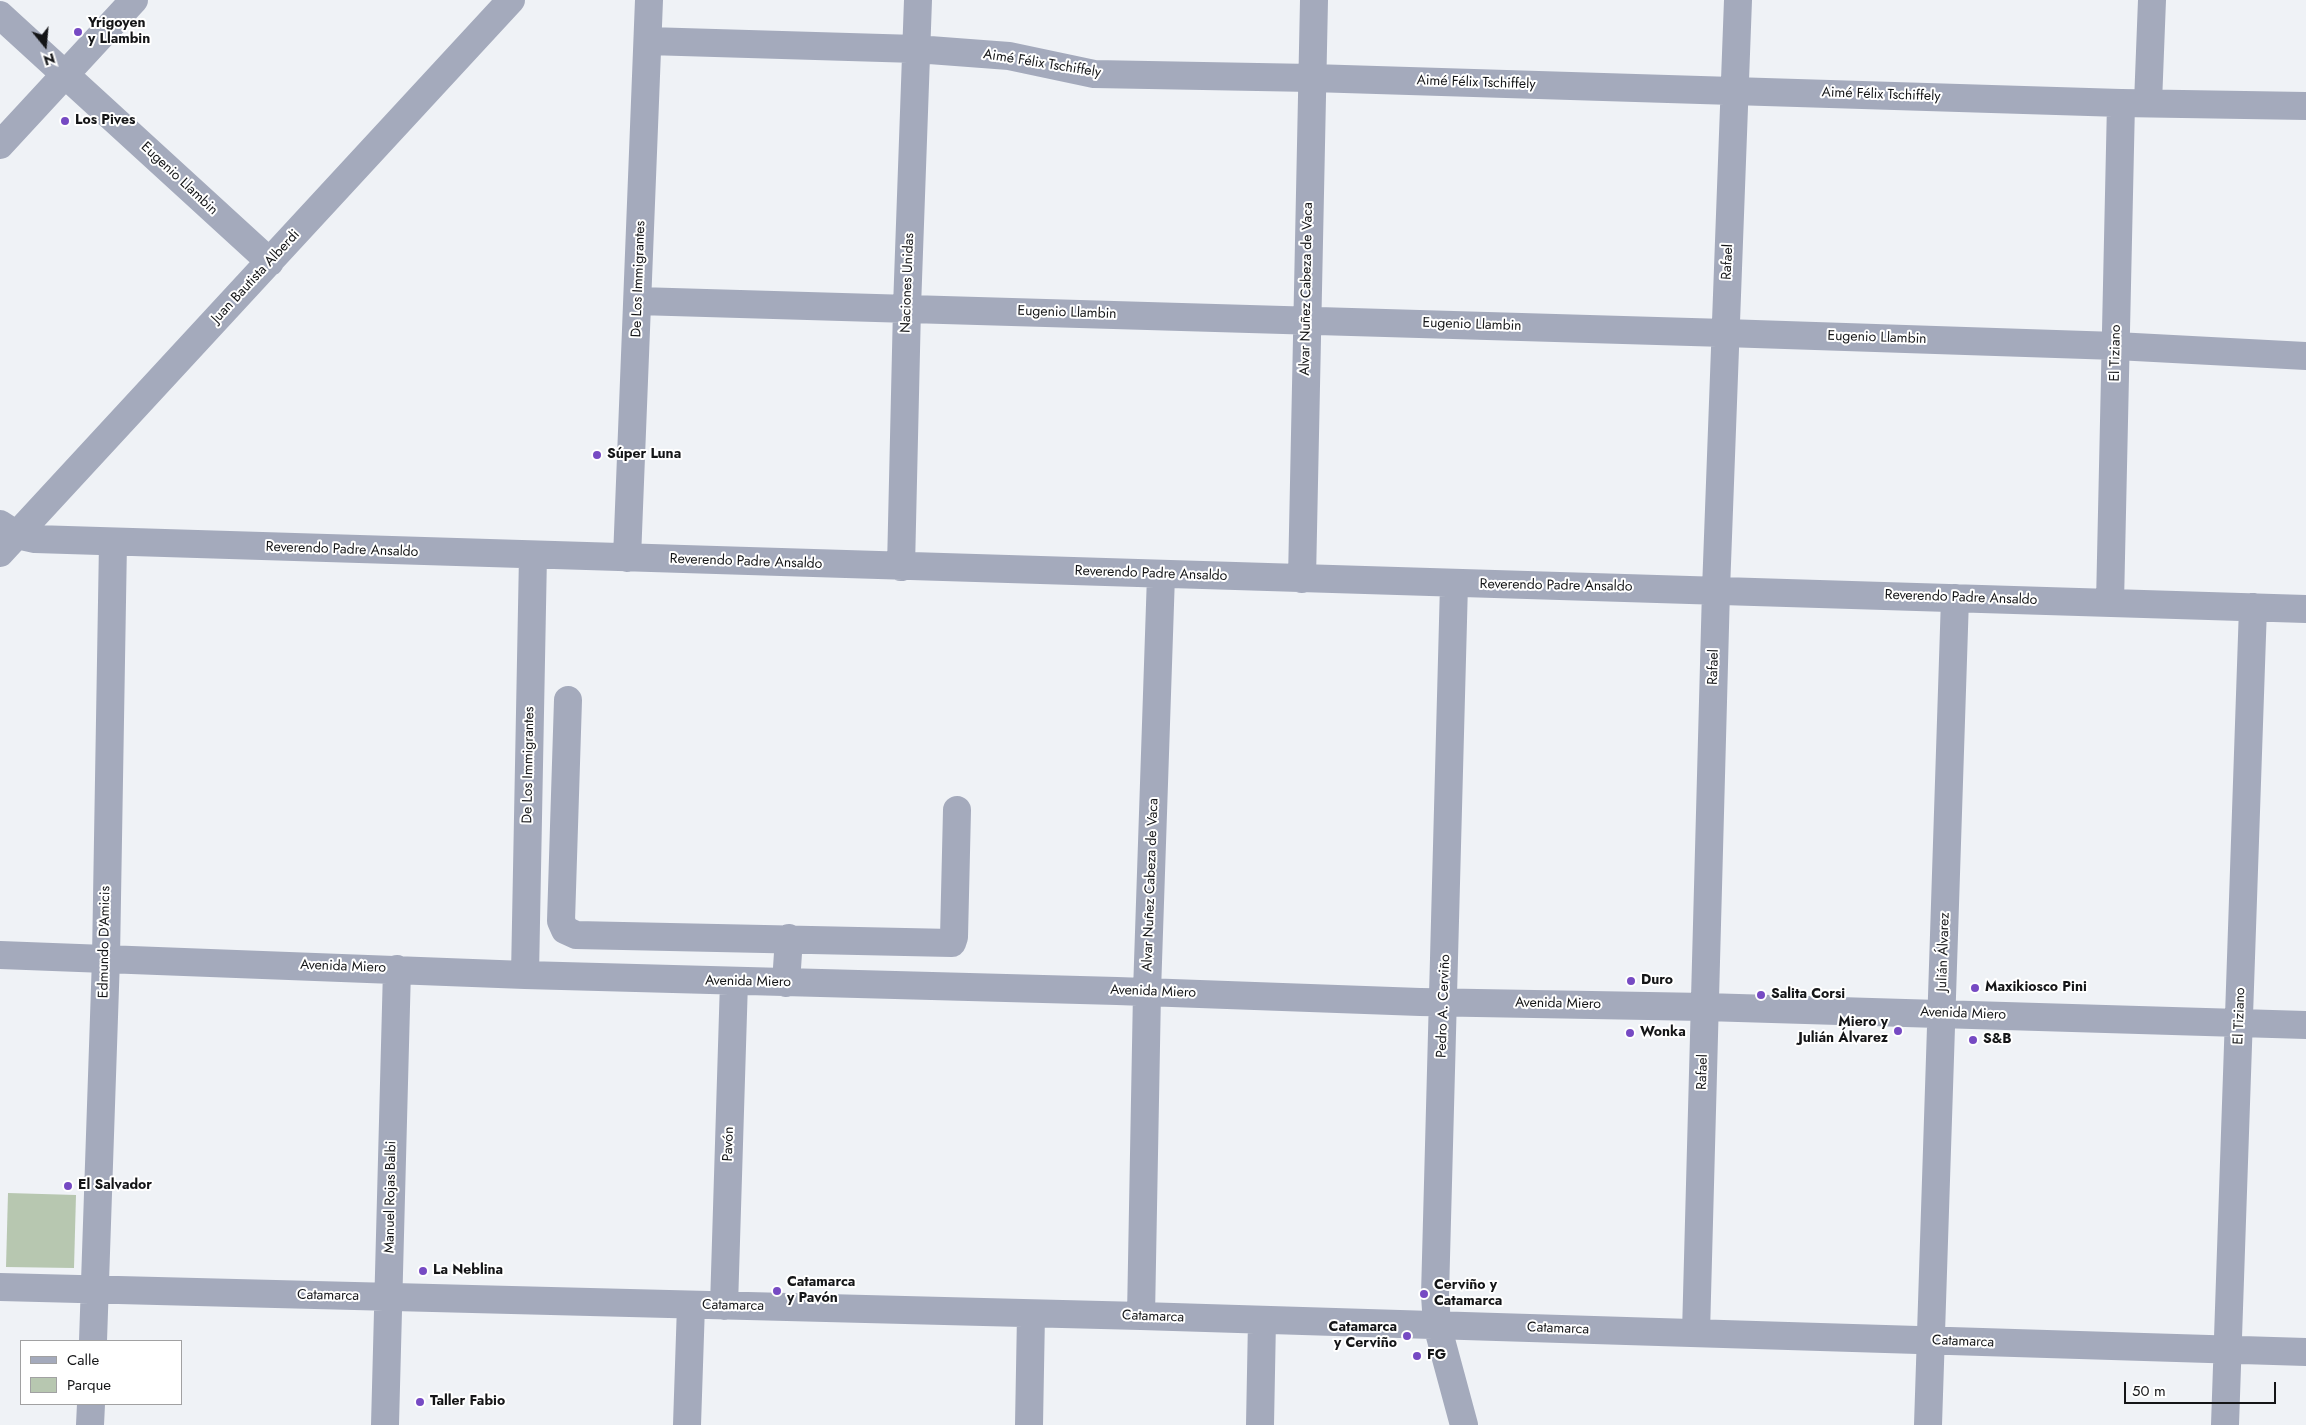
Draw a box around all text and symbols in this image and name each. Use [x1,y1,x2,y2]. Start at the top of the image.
place label: Yrigoyen y Llambin [88,16,150,48]
north arrow [20,20,70,70]
marker: Yrigoyen y Llambin [72,26,84,38]
street label: Aimé Félix Tschiffely [982,46,1102,82]
text: N [41,48,58,71]
street label: Aimé Félix Tschiffely [1416,73,1536,93]
street label: Aimé Félix Tschiffely [1821,85,1941,105]
place label: Los Pives [75,113,135,129]
marker: Los Pives [59,115,71,127]
street label: Eugenio Llambin [137,139,221,219]
street label: Alvar Nuñez Cabeza de Vaca [1297,202,1317,376]
street label: De Los Immigrantes [629,220,649,338]
street label: Juan Bautista Alberdi [208,227,304,327]
street label: Naciones Unidas [898,233,918,333]
street label: Rafael [1719,244,1737,280]
street label: Eugenio Llambin [1017,303,1117,323]
street label: Eugenio Llambin [1422,315,1522,335]
street label: El Tiziano [2107,324,2125,382]
street label: Eugenio Llambin [1827,328,1927,348]
place label: Súper Luna [607,447,681,463]
marker: Súper Luna [591,449,603,461]
street label: Reverendo Padre Ansaldo [265,539,419,561]
street label: Reverendo Padre Ansaldo [669,551,823,573]
street label: Reverendo Padre Ansaldo [1074,563,1228,585]
street label: Reverendo Padre Ansaldo [1479,576,1633,596]
street label: Reverendo Padre Ansaldo [1884,587,2038,609]
street label: Rafael [1705,649,1723,685]
street label: De Los Immigrantes [520,707,538,823]
street label: Alvar Nuñez Cabeza de Vaca [1140,798,1162,972]
street label: Edmundo D'Amicis [96,886,114,998]
street label: Julián Álvarez [1934,912,1954,992]
street label: Pedro A. Cerviño [1434,954,1454,1058]
street label: Avenida Miero [300,957,386,977]
street label: Avenida Miero [705,973,791,991]
place label: Duro [1641,973,1673,989]
marker: Duro [1625,975,1637,987]
place label: Maxikiosco Pini [1985,980,2087,996]
street label: Avenida Miero [1110,982,1196,1002]
marker: Maxikiosco Pini [1969,982,1981,994]
place label: Salita Corsi [1771,987,1845,1003]
street label: El Tiziano [2231,987,2249,1045]
marker: Salita Corsi [1755,989,1767,1001]
street label: Avenida Miero [1515,995,1601,1013]
street label: Avenida Miero [1920,1004,2006,1024]
place label: Miero y Julián Álvarez [1798,1015,1888,1048]
place label: Wonka [1640,1025,1686,1041]
marker: Miero y Julián Álvarez [1892,1025,1904,1037]
marker: Wonka [1624,1027,1636,1039]
place label: S&B [1983,1032,2012,1048]
marker: S&B [1967,1034,1979,1046]
street label: Rafael [1694,1054,1712,1090]
street label: Pavón [720,1126,738,1162]
street label: Manuel Rojas Balbi [382,1141,400,1253]
place label: El Salvador [78,1178,152,1194]
marker: El Salvador [62,1180,74,1192]
place label: La Neblina [433,1263,503,1279]
marker: La Neblina [417,1265,429,1277]
place label: Catamarca y Pavón [787,1275,855,1308]
place label: Cerviño y Catamarca [1434,1278,1502,1310]
marker: Catamarca y Pavón [771,1285,783,1297]
street label: Catamarca [297,1287,359,1305]
marker: Cerviño y Catamarca [1418,1288,1430,1300]
street label: Catamarca [702,1297,764,1315]
street label: Catamarca [1122,1308,1184,1326]
place label: Catamarca y Cerviño [1329,1320,1397,1352]
street label: Catamarca [1527,1320,1589,1338]
marker: Catamarca y Cerviño [1401,1330,1413,1342]
street label: Catamarca [1932,1333,1994,1351]
legend [20,1340,182,1405]
place label: FG [1427,1348,1446,1364]
text: Calle [67,1349,99,1371]
marker: FG [1411,1350,1423,1362]
scale bar [2126,1372,2278,1404]
text: Parque [67,1374,111,1396]
text: 50 m [2132,1380,2166,1402]
place label: Taller Fabio [430,1394,505,1410]
marker: Taller Fabio [414,1396,426,1408]

